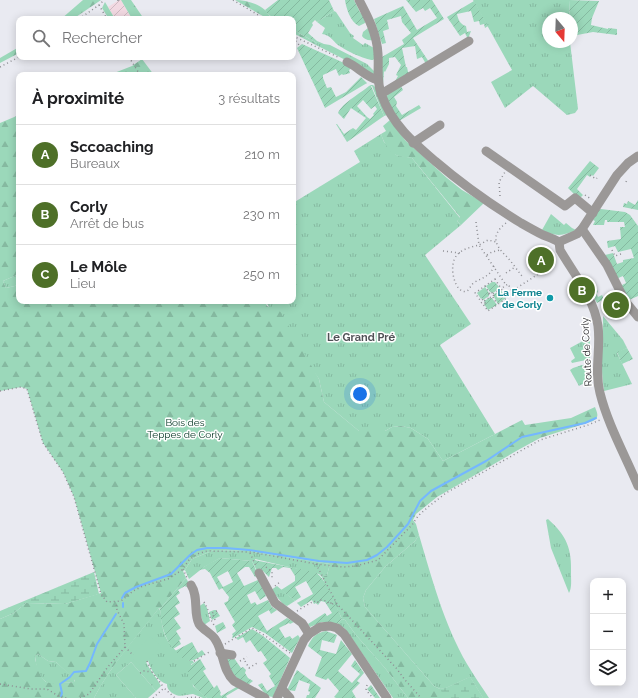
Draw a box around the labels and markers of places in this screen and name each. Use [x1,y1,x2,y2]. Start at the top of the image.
pin: A [528,245,554,275]
pin: B [569,275,595,305]
place label: La Ferme de Corly [497,287,542,310]
pin: C [603,290,629,320]
marker: La Ferme de Corly [545,293,555,303]

